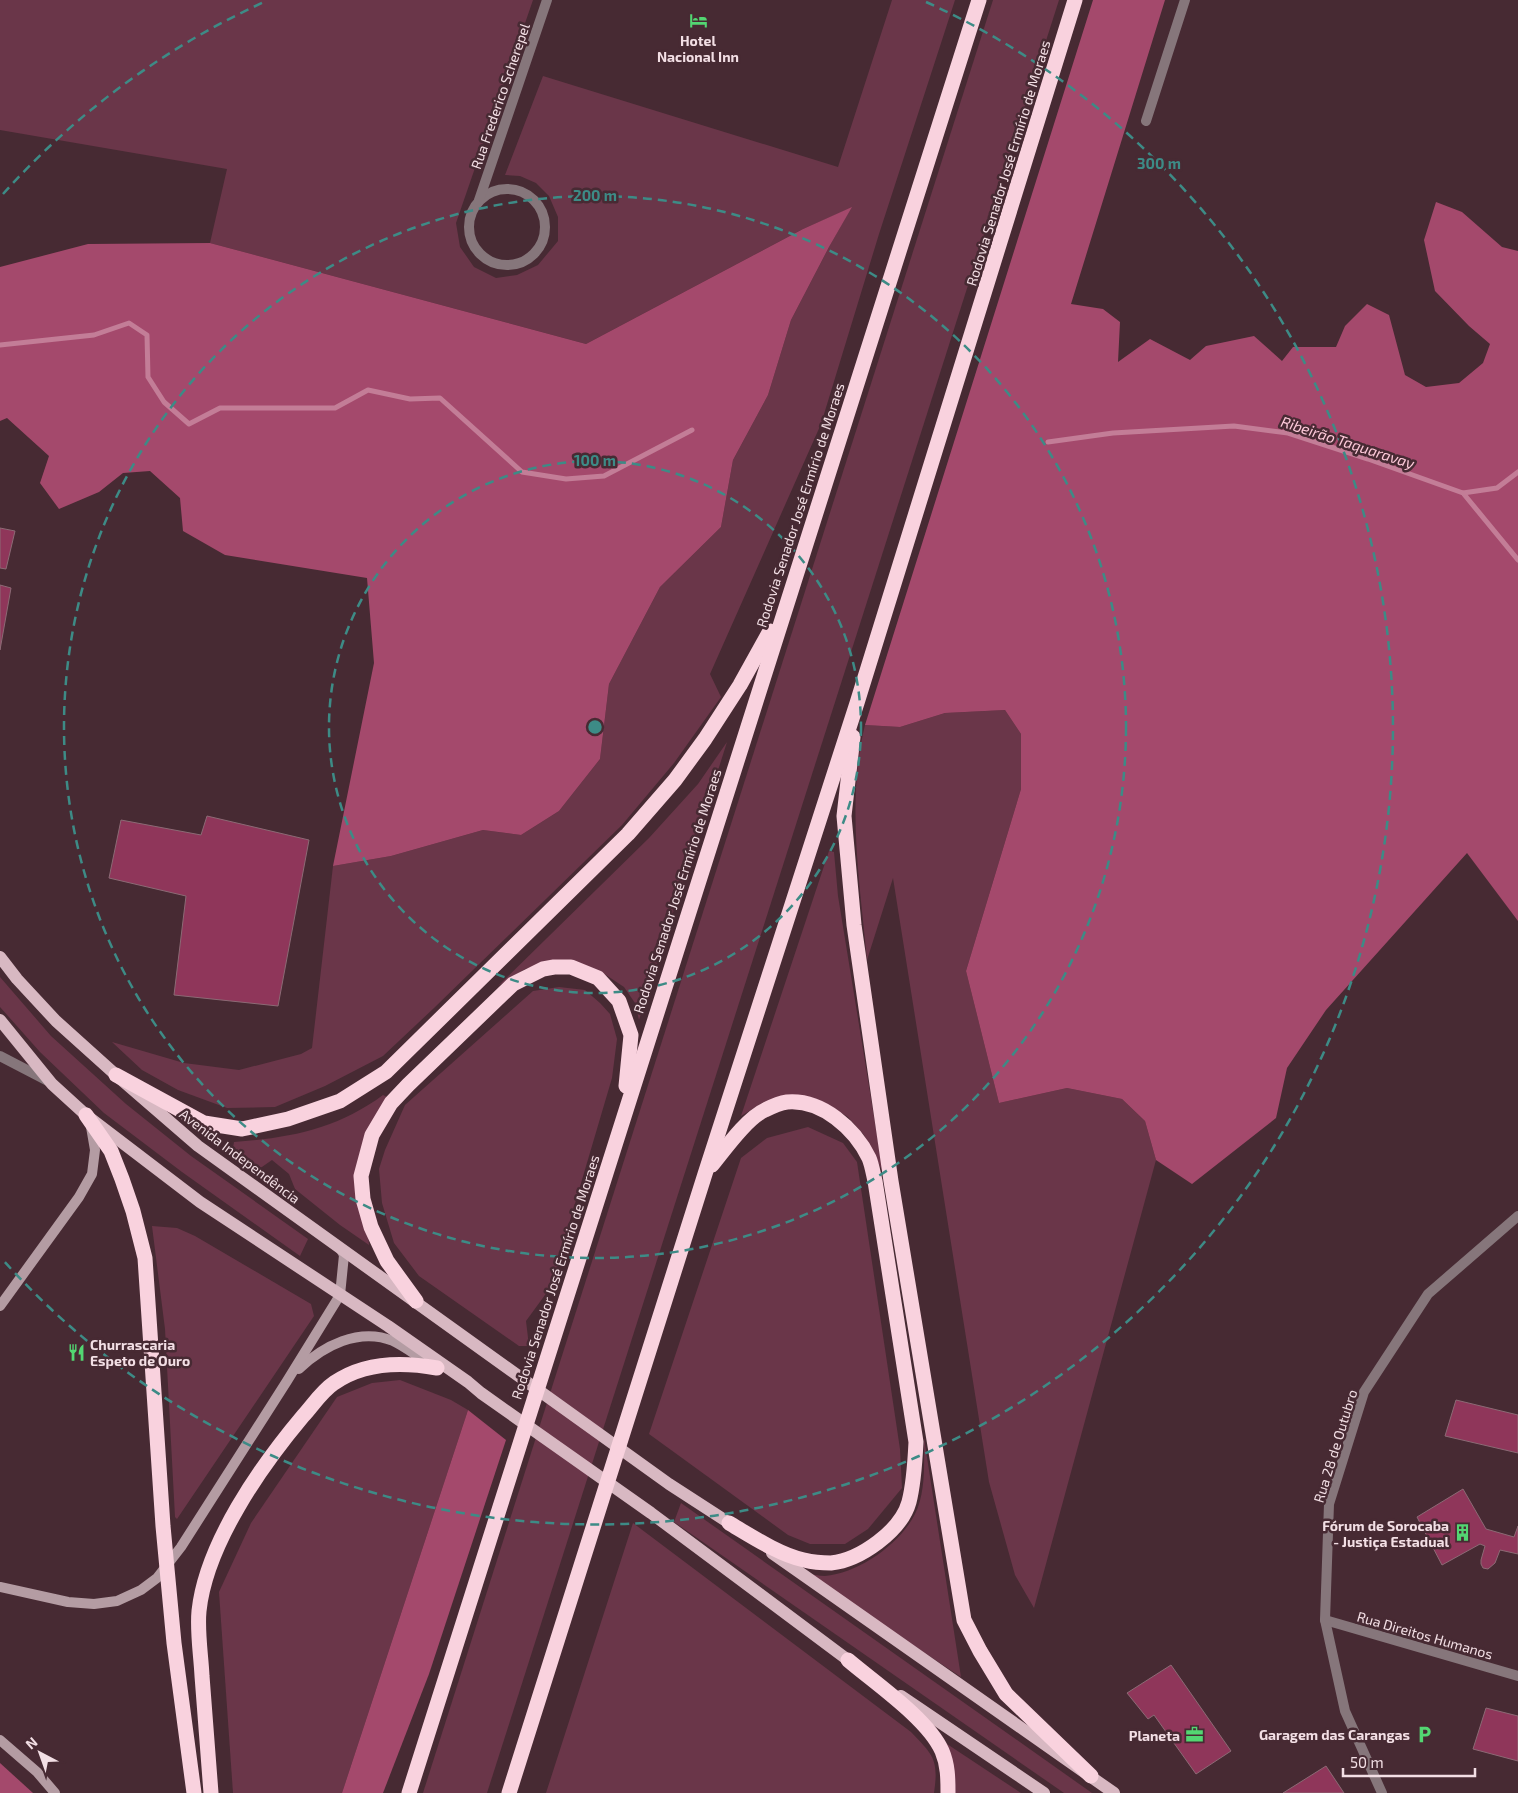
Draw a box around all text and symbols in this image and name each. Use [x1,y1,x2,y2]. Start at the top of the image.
hotel icon: Hotel Nacional Inn [688,10,708,30]
street label: Rua Frederico Scherepel [467,20,533,171]
place label: Hotel Nacional Inn [657,32,739,65]
street label: Rodovia Senador José Ermírio de Moraes [962,38,1054,288]
text: 300 m [1137,154,1181,172]
text: 200 m [573,186,617,204]
street label: Rodovia Senador José Ermírio de Moraes [752,381,848,629]
water label: Ribeirão Taquaravay [1279,412,1417,473]
text: 100 m [574,451,616,469]
centre of rings [586,718,604,736]
street label: Rodovia Senador José Ermírio de Moraes [629,767,725,1015]
street label: Avenida Independência [176,1105,304,1207]
street label: Rodovia Senador José Ermírio de Moraes [507,1153,603,1401]
place label: Churrascaria Espeto de Ouro [90,1336,190,1369]
restaurant icon: Churrascaria Espeto de Ouro [66,1342,86,1362]
street label: Rua 28 de Outubro [1310,1387,1360,1505]
place label: Fórum de Sorocaba - Justiça Estadual [1322,1517,1449,1551]
building icon: Fórum de Sorocaba - Justiça Estadual [1453,1523,1473,1543]
street label: Rua Direitos Humanos [1355,1607,1495,1663]
parking icon: Garagem das Carangas [1414,1724,1434,1744]
office icon: Planeta [1184,1725,1204,1745]
place label: Garagem das Carangas [1259,1726,1410,1743]
place label: Planeta [1129,1727,1180,1744]
north arrow [15,1728,65,1778]
text: N [22,1733,41,1753]
scale bar [1343,1746,1476,1778]
text: 50 m [1350,1753,1384,1771]

